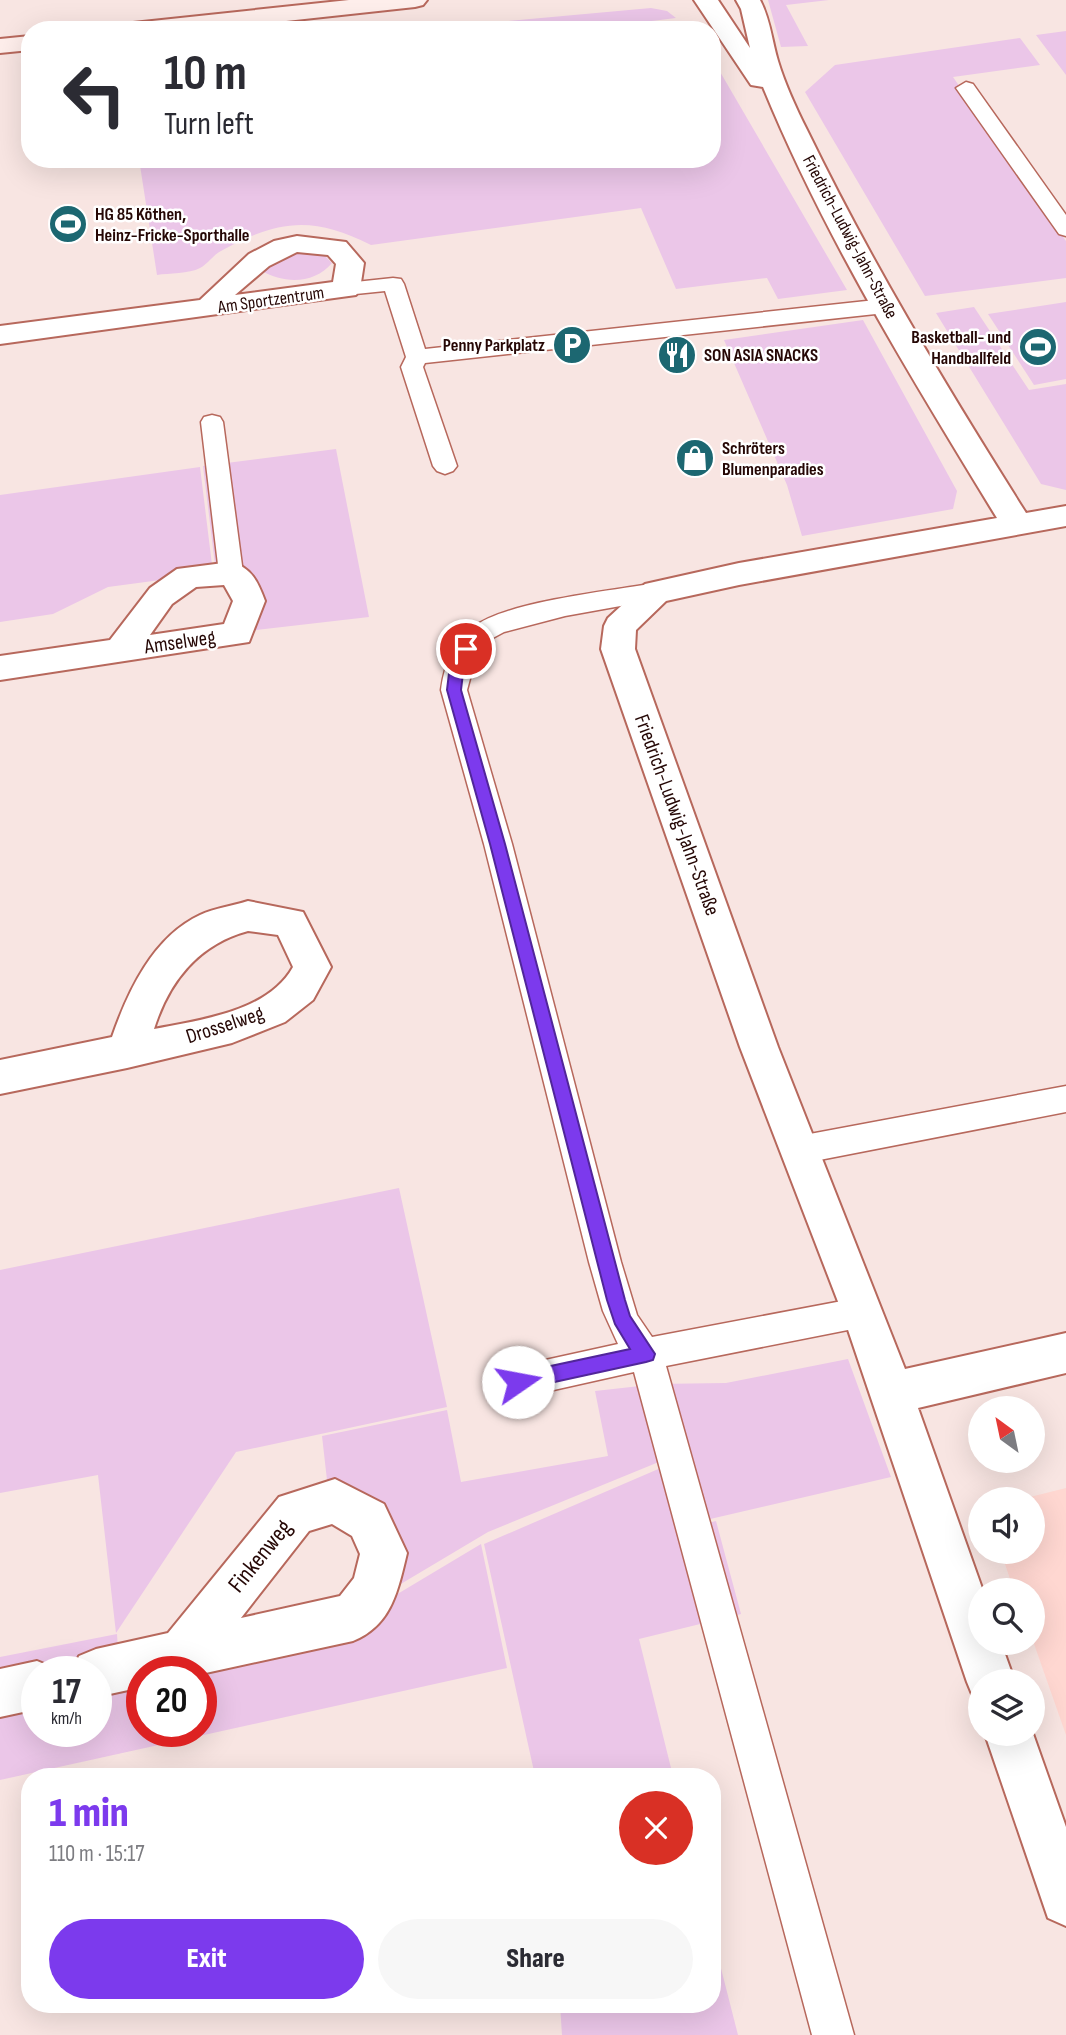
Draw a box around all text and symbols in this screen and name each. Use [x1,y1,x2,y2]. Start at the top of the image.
text: 10 m [164,45,247,104]
icon: left [49,49,140,140]
text: Turn left [164,105,254,144]
street label: Friedrich-Ludwig-Jahn-Straße [798,152,902,322]
sports icon: HG 85 Köthen, Heinz-Fricke-Sporthalle [47,203,89,245]
place label: HG 85 Köthen, Heinz-Fricke-Sporthalle [95,204,250,246]
street label: Am Sportzentrum [216,282,325,318]
parking icon: Penny Parkplatz [551,324,593,366]
sports icon: Basketball- und Handballfeld [1017,326,1059,368]
place label: Basketball- und Handballfeld [911,327,1011,369]
restaurant icon: SON ASIA SNACKS [656,334,698,376]
place label: Penny Parkplatz [443,335,545,356]
place label: SON ASIA SNACKS [704,345,818,366]
shop icon: Schröters Blumenparadies [674,437,716,479]
place label: Schröters Blumenparadies [722,438,824,480]
pin [436,619,496,679]
street label: Amselweg [142,625,217,659]
icon: arrive [447,630,485,668]
street label: Friedrich-Ludwig-Jahn-Straße [629,711,725,919]
street label: Drosselweg [183,1001,267,1049]
position arrow [481,1345,555,1419]
north arrow [968,1396,1045,1474]
map controls [968,1396,1045,1746]
button: sound [968,1487,1045,1564]
street label: Finkenweg [222,1514,298,1598]
button: search [968,1578,1045,1655]
speed limit sign: 20 [126,1656,217,1747]
button: layers [968,1669,1045,1746]
text: 17 [52,1671,81,1714]
text: km/h [51,1708,82,1729]
text: 1 min [49,1788,129,1839]
button: close [619,1791,693,1865]
text: 110 m · 15:17 [49,1840,145,1868]
button: Exit [49,1919,364,1999]
button: Share [378,1919,693,1999]

